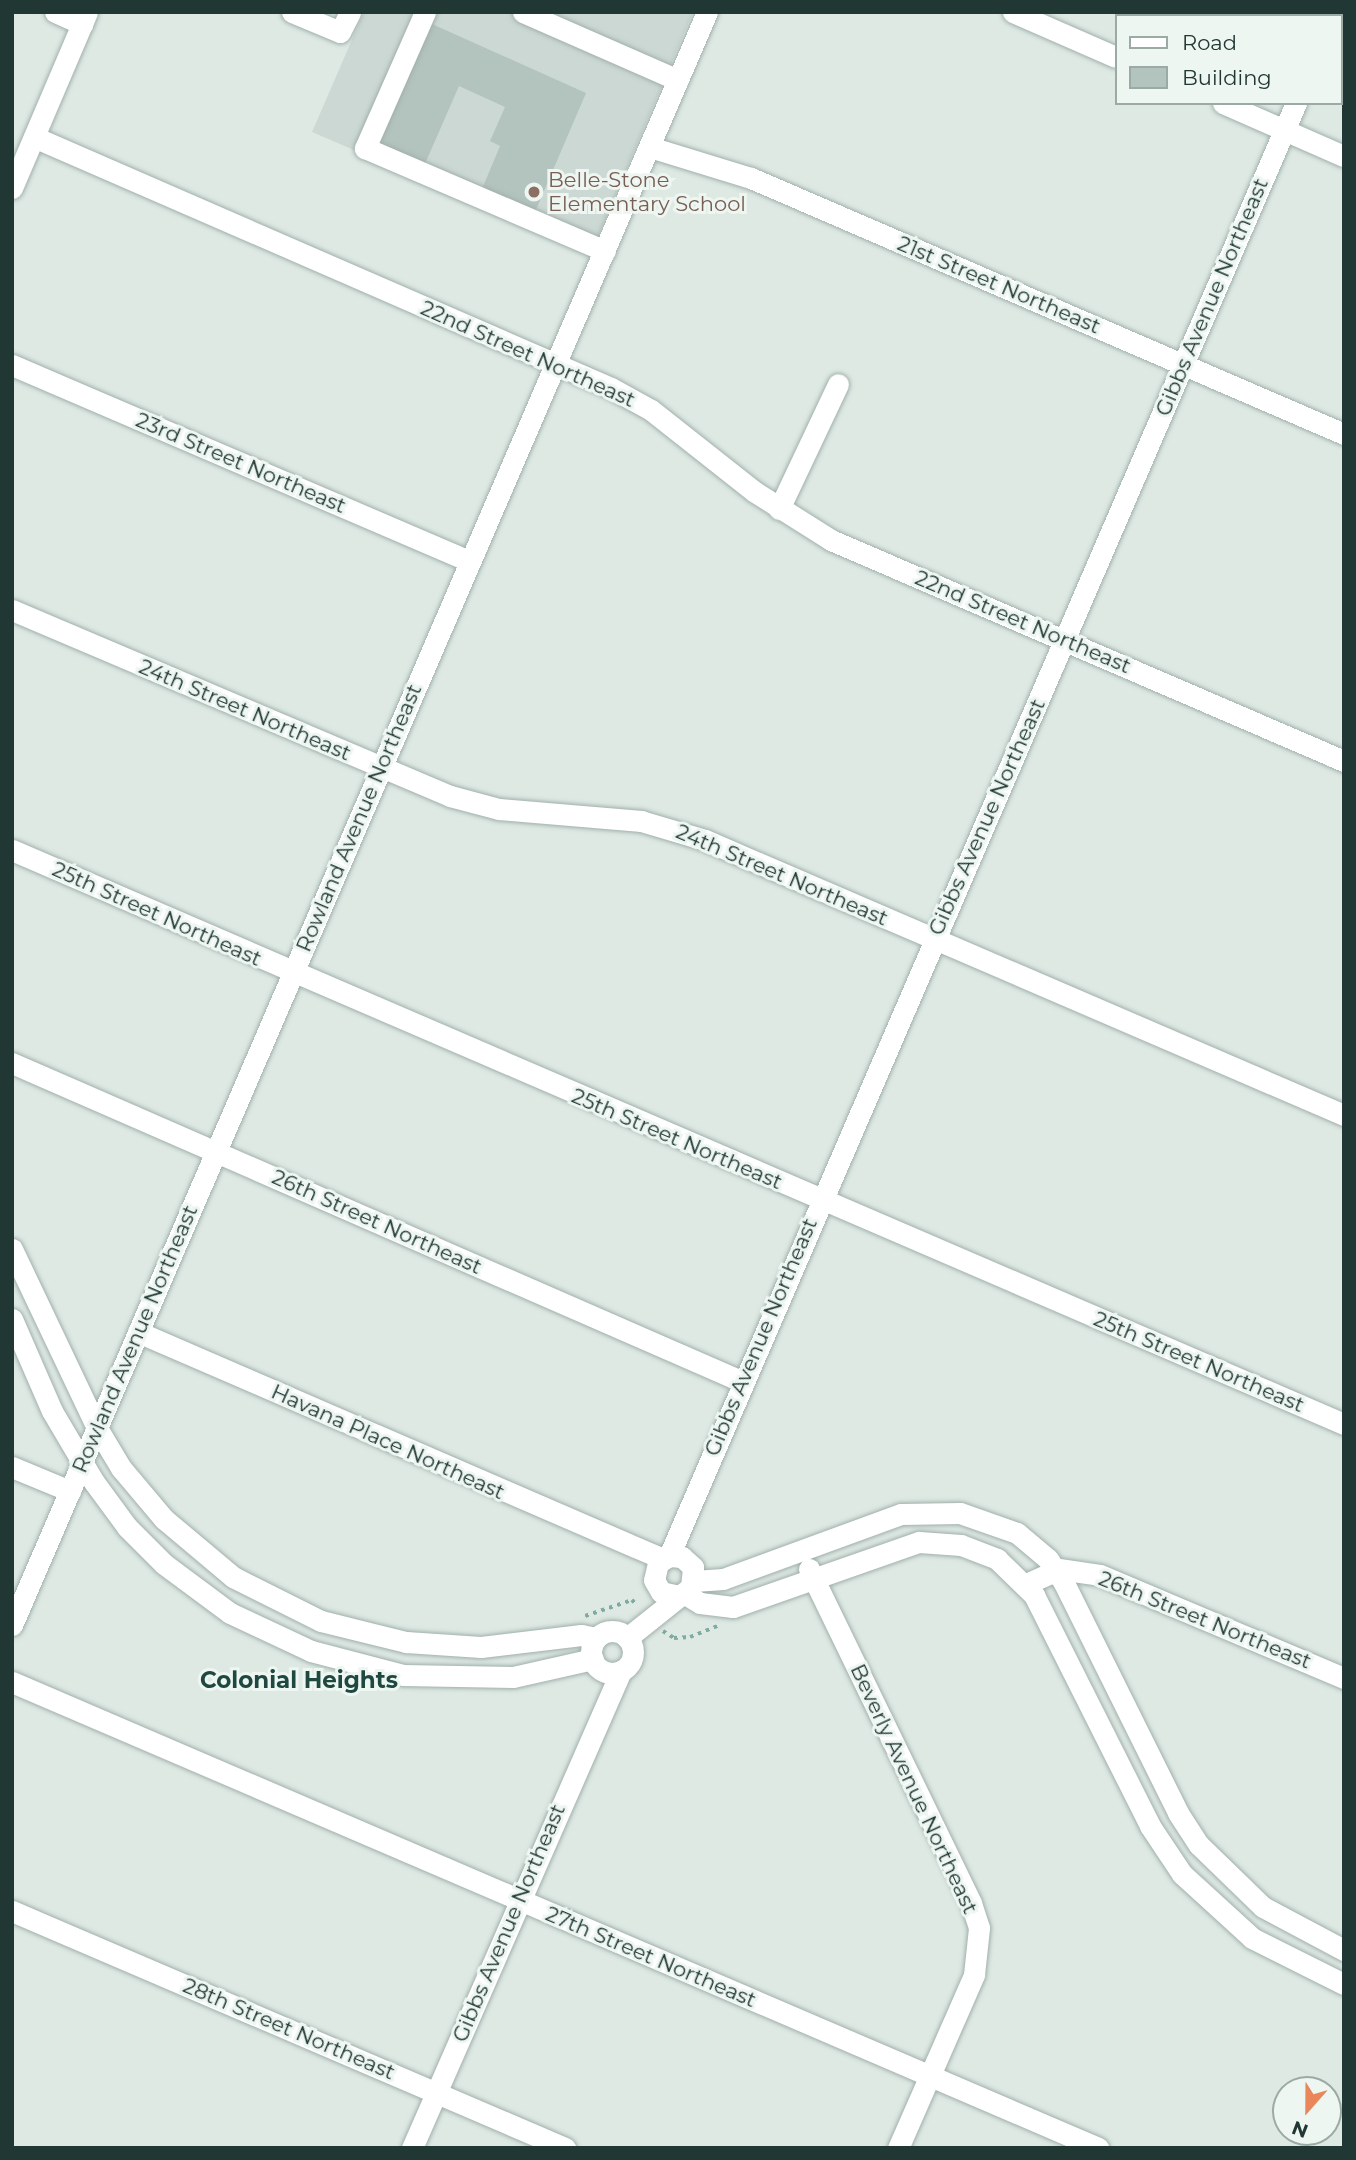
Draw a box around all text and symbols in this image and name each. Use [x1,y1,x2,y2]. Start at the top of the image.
legend [1114,14,1342,105]
text: Road [1182,30,1237,55]
text: Building [1182,65,1272,90]
place label: Belle-Stone Elementary School [548,167,746,217]
street label: Gibbs Avenue Northeast [1150,174,1274,420]
marker: Belle-Stone Elementary School [526,184,542,200]
street label: 21st Street Northeast [894,231,1104,339]
street label: 22nd Street Northeast [417,295,639,413]
street label: 23rd Street Northeast [132,407,350,519]
street label: 22nd Street Northeast [911,565,1135,679]
street label: 24th Street Northeast [135,654,355,766]
street label: Rowland Avenue Northeast [291,680,427,956]
street label: Gibbs Avenue Northeast [923,695,1051,939]
street label: 24th Street Northeast [672,819,892,931]
street label: 25th Street Northeast [49,856,265,972]
street label: 25th Street Northeast [568,1083,786,1195]
street label: 26th Street Northeast [268,1164,486,1280]
street label: Rowland Avenue Northeast [67,1201,203,1477]
street label: Gibbs Avenue Northeast [699,1214,823,1460]
street label: 25th Street Northeast [1090,1306,1308,1418]
street label: Havana Place Northeast [267,1379,509,1505]
street label: 26th Street Northeast [1095,1566,1315,1674]
street label: Beverly Avenue Northeast [845,1660,983,1918]
district label: Colonial Heights [200,1666,398,1694]
street label: Gibbs Avenue Northeast [447,1800,571,2046]
street label: 27th Street Northeast [542,1901,760,2013]
street label: 28th Street Northeast [179,1973,399,2085]
north arrow [1272,2076,1342,2146]
text: N [1289,2116,1311,2143]

